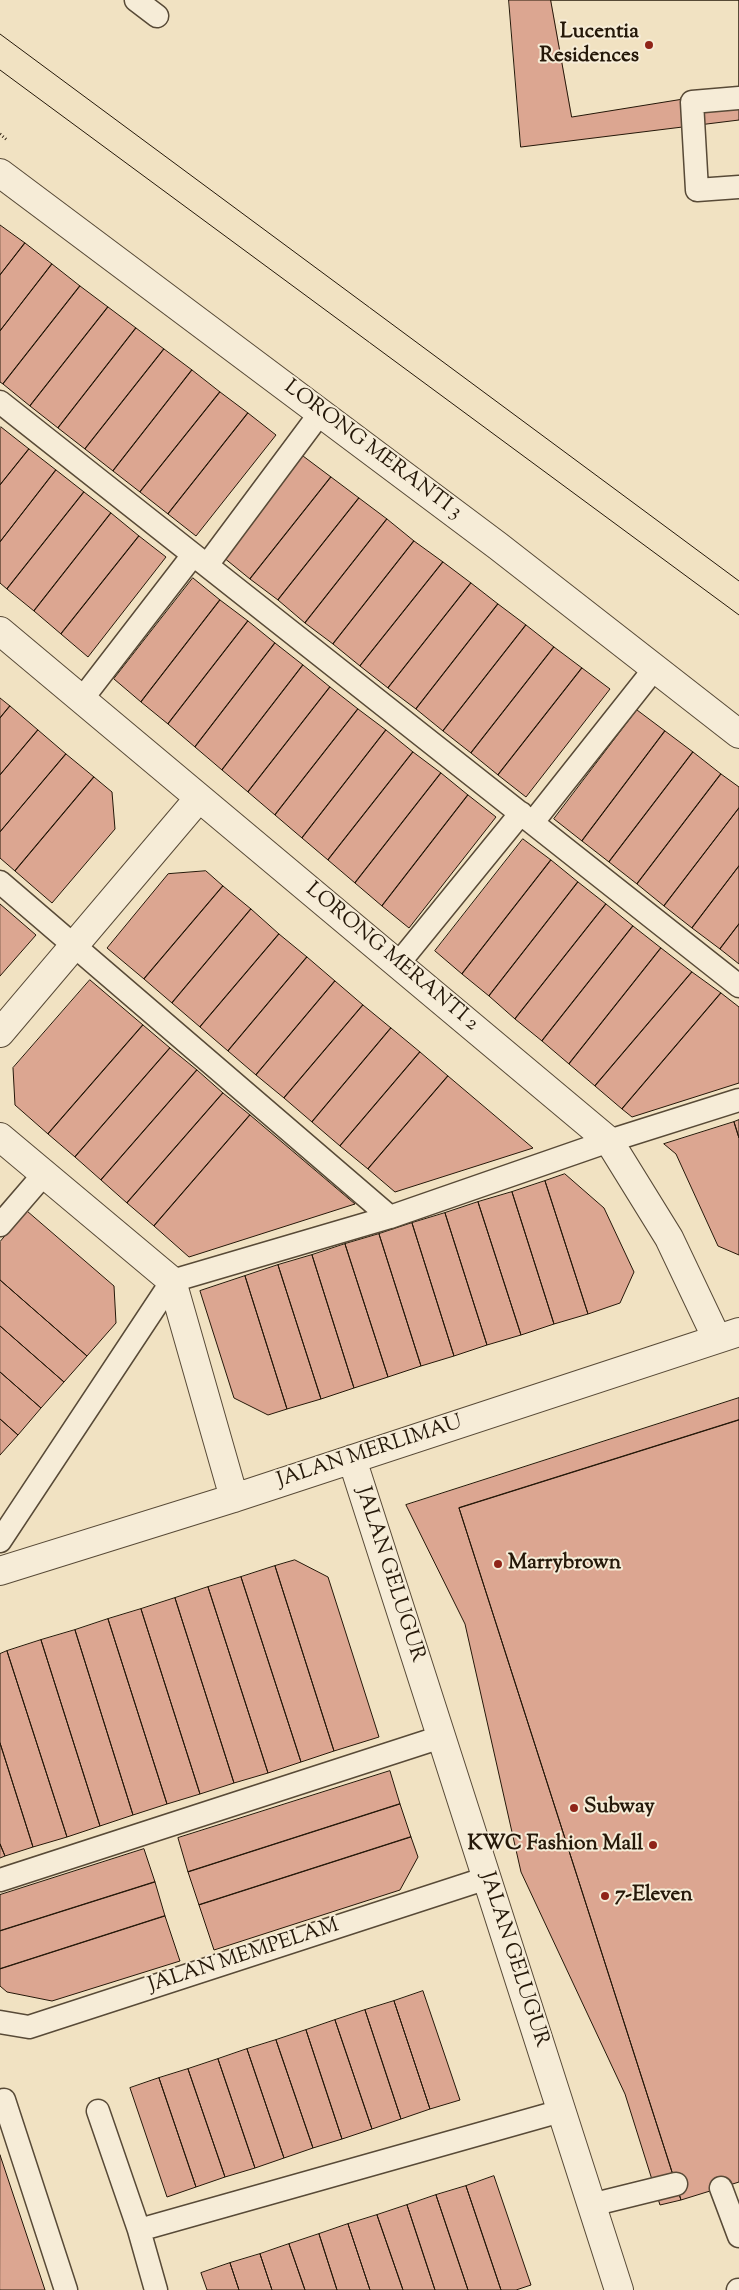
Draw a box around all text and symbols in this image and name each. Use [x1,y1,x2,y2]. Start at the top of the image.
place label: Lucentia Residences [539,20,639,70]
marker: Lucentia Residences [643,39,655,51]
street label: LORONG MERANTI 3 [278,376,466,526]
street label: LORONG MERANTI 2 [299,878,483,1038]
street label: JALAN MERLIMAU [274,1411,466,1495]
street label: JALAN GELUGUR [349,1484,429,1666]
place label: Marrybrown [508,1551,621,1577]
marker: Marrybrown [492,1558,504,1570]
place label: Subway [584,1795,655,1821]
marker: Subway [568,1802,580,1814]
place label: KWC Fashion Mall [467,1832,643,1858]
marker: KWC Fashion Mall [647,1839,659,1851]
street label: JALAN GELUGUR [473,1869,553,2051]
place label: 7-Eleven [615,1883,693,1909]
marker: 7-Eleven [599,1890,611,1902]
street label: JALAN MEMPELAM [146,1914,342,2000]

